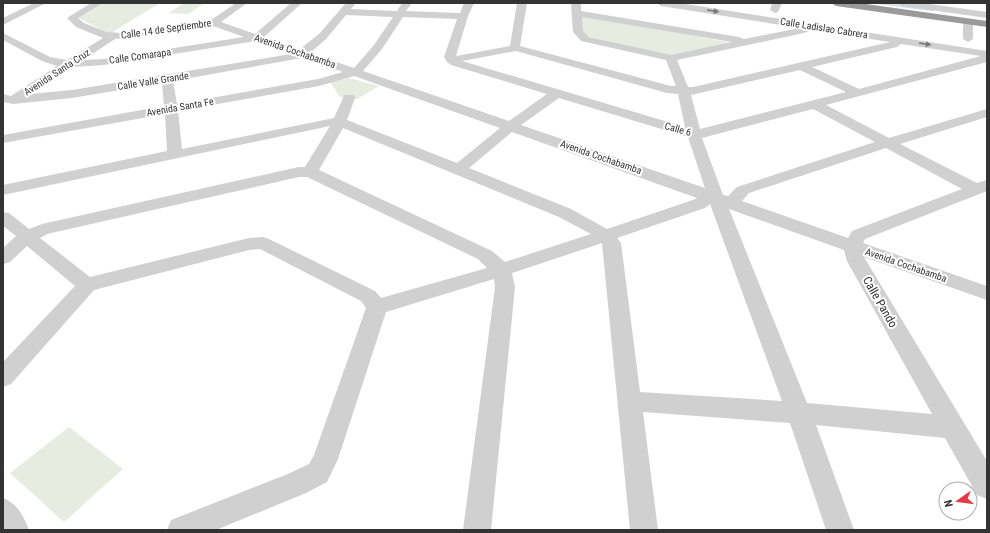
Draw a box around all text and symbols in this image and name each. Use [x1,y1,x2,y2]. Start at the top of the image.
one-way arrow [707,8,719,14]
street label: Calle Ladislao Cabrera [779,16,869,40]
street label: Calle 14 de Septiembre [120,17,212,41]
street label: Avenida Cochabamba [253,32,337,70]
one-way arrow [919,41,931,47]
street label: Calle Comarapa [108,46,172,66]
street label: Avenida Santa Cruz [22,47,92,97]
street label: Calle Valle Grande [117,70,190,92]
street label: Avenida Santa Fe [146,96,215,118]
street label: Calle 6 [664,120,693,138]
street label: Avenida Cochabamba [559,138,643,176]
street label: Avenida Cochabamba [864,246,948,284]
street label: Calle Pando [860,274,900,330]
north arrow [938,481,978,521]
text: N [942,498,956,508]

